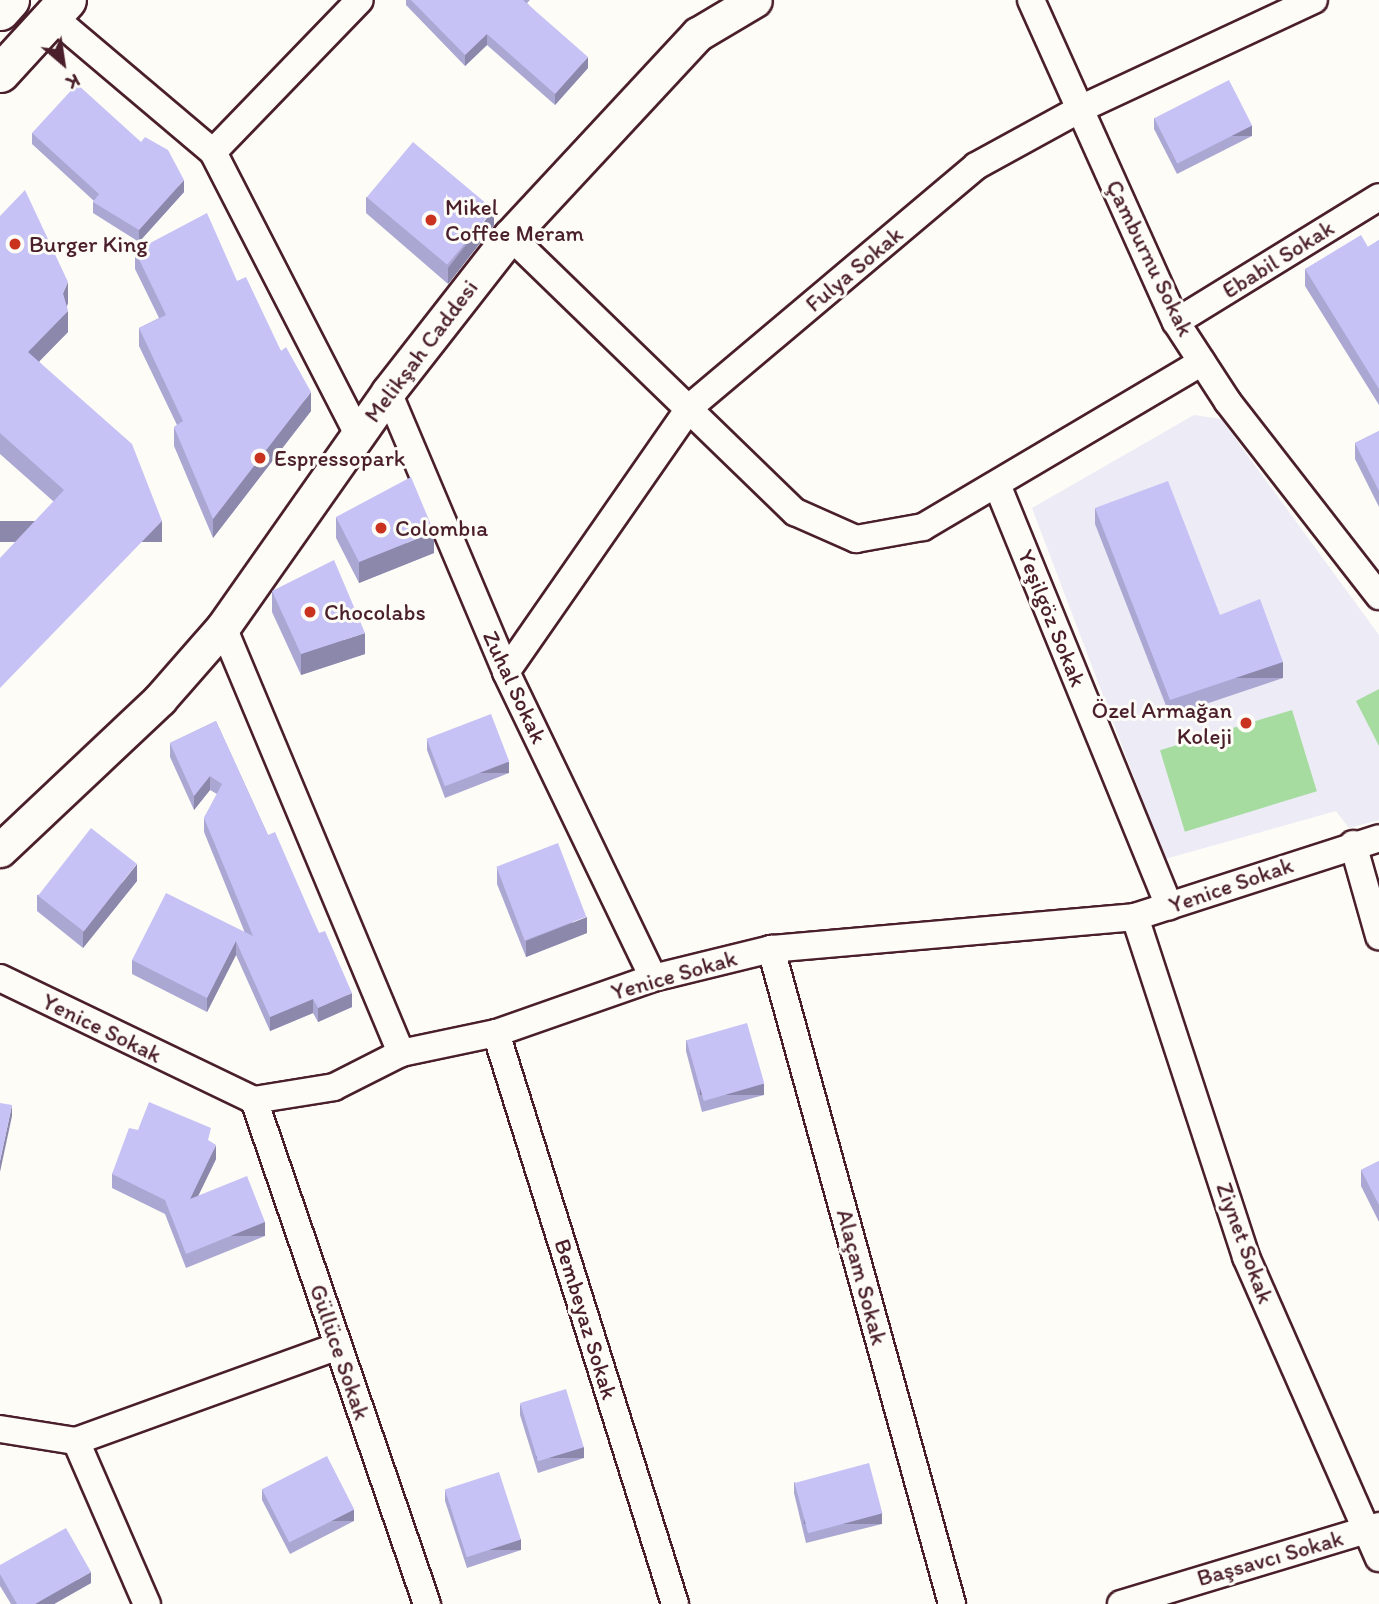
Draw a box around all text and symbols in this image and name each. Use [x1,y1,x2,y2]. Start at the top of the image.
north arrow [28,28,98,98]
text: K [63,69,84,95]
street label: Çamburnu Sokak [1100,175,1200,341]
place label: Mikel Coffee Meram [445,193,584,247]
marker: Mikel Coffee Meram [423,212,439,228]
street label: Ebabil Sokak [1217,214,1339,304]
street label: Fulya Sokak [800,221,908,317]
place label: Burger King [29,230,148,258]
marker: Burger King [7,236,23,252]
street label: Melikşah Caddesi [358,274,484,428]
place label: Espressopark [274,444,405,472]
marker: Espressopark [252,450,268,466]
place label: Colombıa [395,514,488,542]
marker: Colombıa [373,520,389,536]
street label: Yeşilgöz Sokak [1012,545,1092,691]
place label: Chocolabs [324,598,426,626]
marker: Chocolabs [302,604,318,620]
street label: Zuhal Sokak [477,626,553,748]
place label: Özel Armağan Koleji [1091,696,1232,750]
marker: Özel Armağan Koleji [1238,715,1254,731]
street label: Yenice Sokak [1165,851,1297,919]
street label: Yenice Sokak [608,944,740,1006]
street label: Yenice Sokak [38,987,166,1069]
street label: Ziynet Sokak [1210,1179,1280,1307]
street label: Alaçam Sokak [831,1206,893,1348]
street label: Bembeyaz Sokak [548,1235,624,1403]
street label: Güllüce Sokak [304,1281,376,1423]
street label: Başsavcı Sokak [1194,1524,1346,1592]

